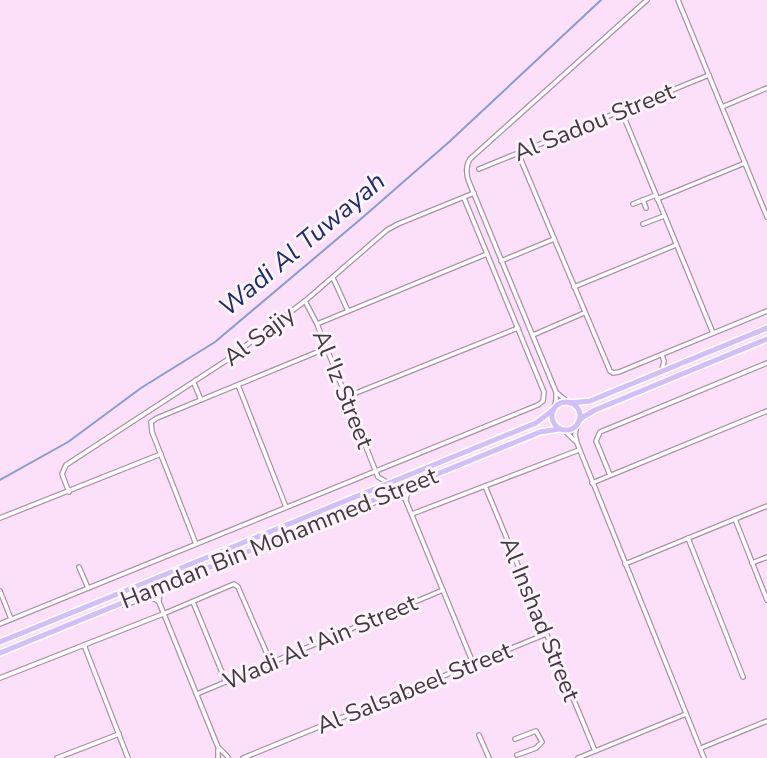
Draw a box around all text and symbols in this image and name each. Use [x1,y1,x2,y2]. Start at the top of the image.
street label: Al Sadou Street [509,75,680,169]
water label: Wadi Al Tuwayah [211,164,393,324]
street label: Al Sajiy [217,298,302,373]
street label: Al 'Iz Street [305,325,381,453]
street label: Hamdan Bin Mohammed Street [116,459,443,616]
street label: Al Inshad Street [493,532,588,706]
street label: Wadi Al 'Ain Street [218,586,422,697]
street label: Al Salsabeel Street [312,634,517,742]

